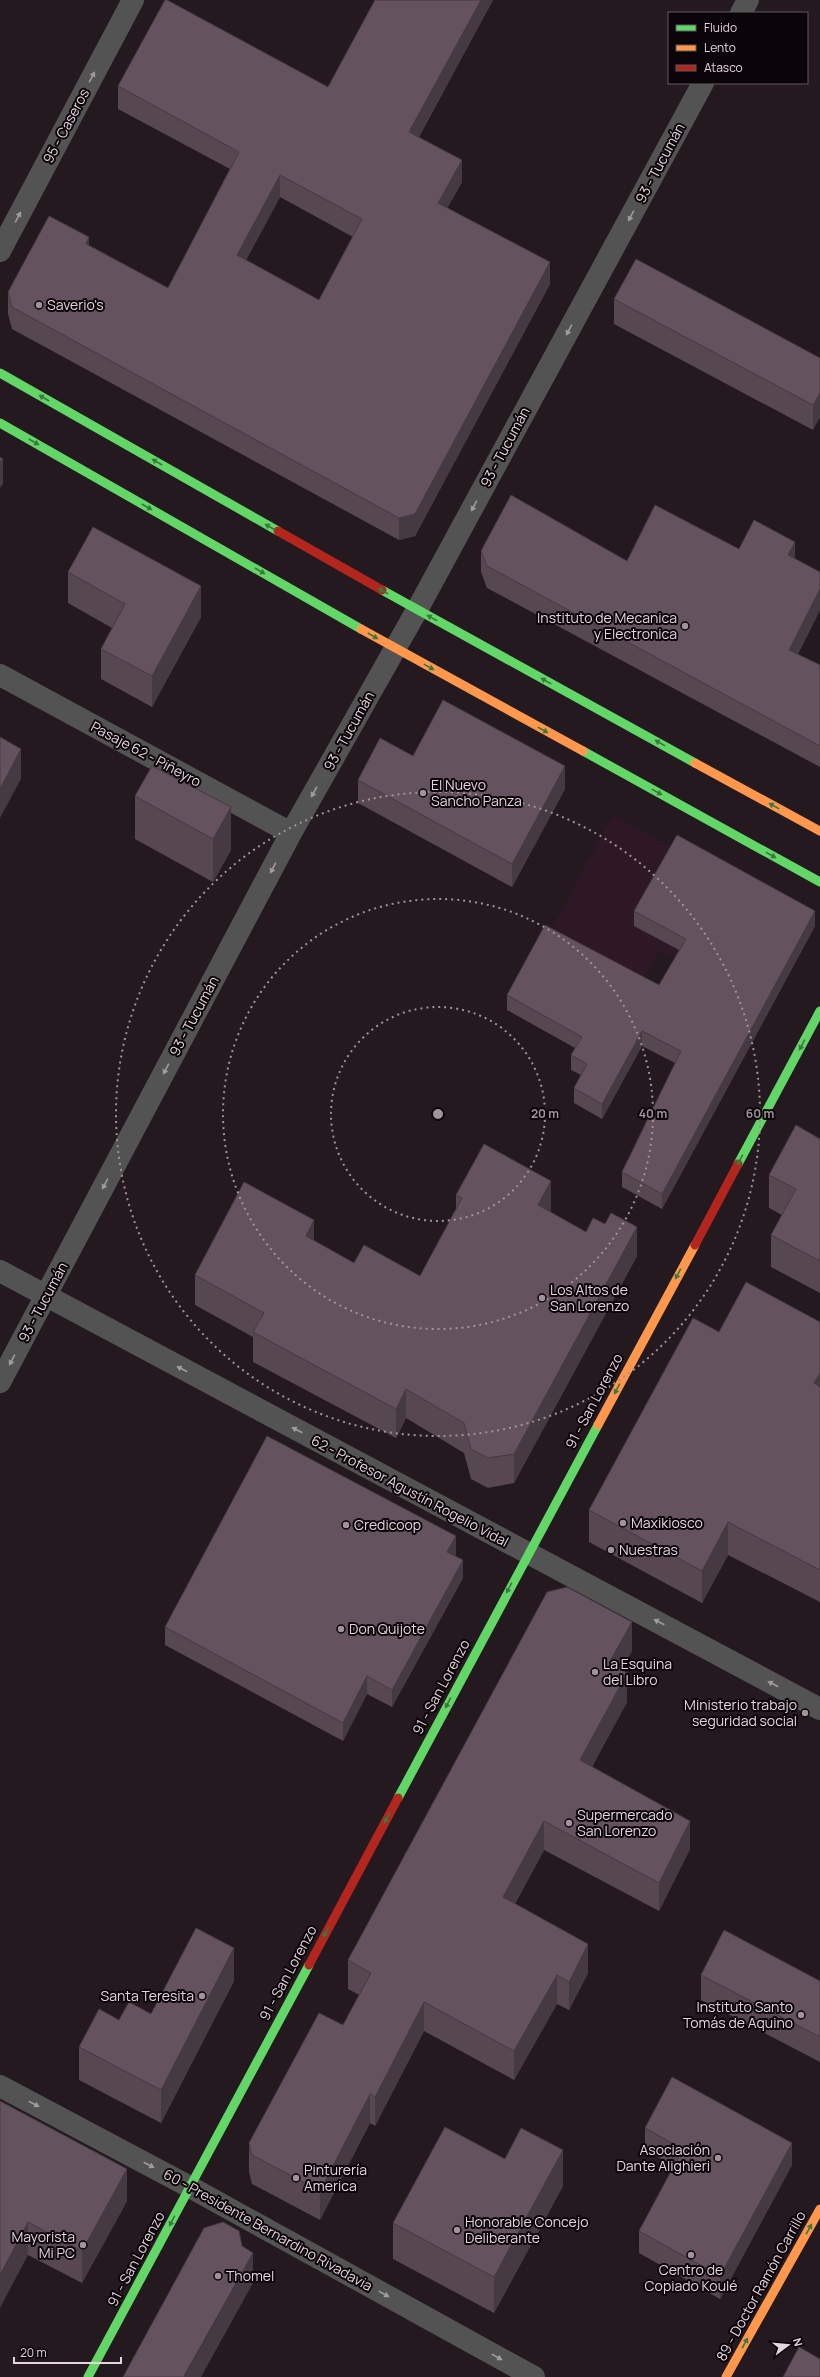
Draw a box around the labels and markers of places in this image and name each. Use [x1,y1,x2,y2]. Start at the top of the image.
place label: Saverio's [47,295,104,314]
marker: Saverio's [34,300,44,310]
place label: Instituto de Mecanica y Electronica [537,608,677,643]
marker: Instituto de Mecanica y Electronica [680,621,690,631]
place label: El Nuevo Sancho Panza [431,775,522,810]
marker: El Nuevo Sancho Panza [418,788,428,798]
centre of rings [431,1107,445,1121]
place label: Los Altos de San Lorenzo [550,1280,629,1315]
marker: Los Altos de San Lorenzo [537,1293,547,1303]
place label: Maxikiosco [631,1513,703,1532]
place label: Credicoop [354,1515,421,1534]
marker: Maxikiosco [618,1518,628,1528]
marker: Credicoop [341,1520,351,1530]
place label: Nuestras [619,1540,678,1559]
marker: Nuestras [606,1545,616,1555]
place label: Don Quijote [349,1619,425,1638]
marker: Don Quijote [336,1624,346,1634]
place label: La Esquina del Libro [603,1654,672,1689]
marker: La Esquina del Libro [590,1667,600,1677]
place label: Ministerio trabajo seguridad social [684,1695,797,1730]
marker: Ministerio trabajo seguridad social [800,1708,810,1718]
place label: Supermercado San Lorenzo [577,1805,672,1840]
marker: Supermercado San Lorenzo [564,1818,574,1828]
place label: Santa Teresita [101,1986,194,2005]
marker: Santa Teresita [197,1991,207,2001]
place label: Instituto Santo Tomás de Aquino [683,1997,793,2032]
marker: Instituto Santo Tomás de Aquino [796,2010,806,2020]
place label: Asociación Dante Alighieri [616,2140,710,2175]
marker: Asociación Dante Alighieri [713,2153,723,2163]
place label: Pinturería America [304,2160,367,2195]
marker: Pinturería America [291,2173,301,2183]
place label: Honorable Concejo Deliberante [465,2212,589,2247]
marker: Honorable Concejo Deliberante [452,2225,462,2235]
place label: Mayorista Mi PC [11,2227,75,2262]
marker: Mayorista Mi PC [78,2240,88,2250]
marker: Centro de Copiado Koulé [686,2250,696,2260]
place label: Centro de Copiado Koulé [645,2260,737,2295]
place label: Thomel [226,2266,274,2285]
marker: Thomel [213,2271,223,2281]

